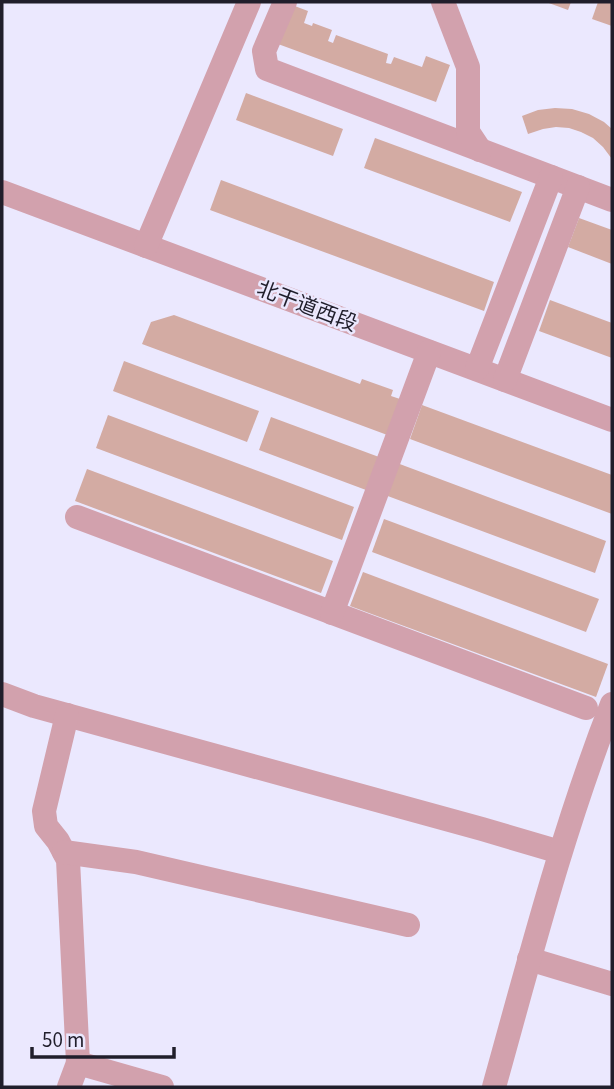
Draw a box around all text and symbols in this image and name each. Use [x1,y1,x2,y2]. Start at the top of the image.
street label: 北干道西段 [253,273,361,339]
scale bar [32,1016,173,1060]
text: 50 m [42,1025,84,1055]

